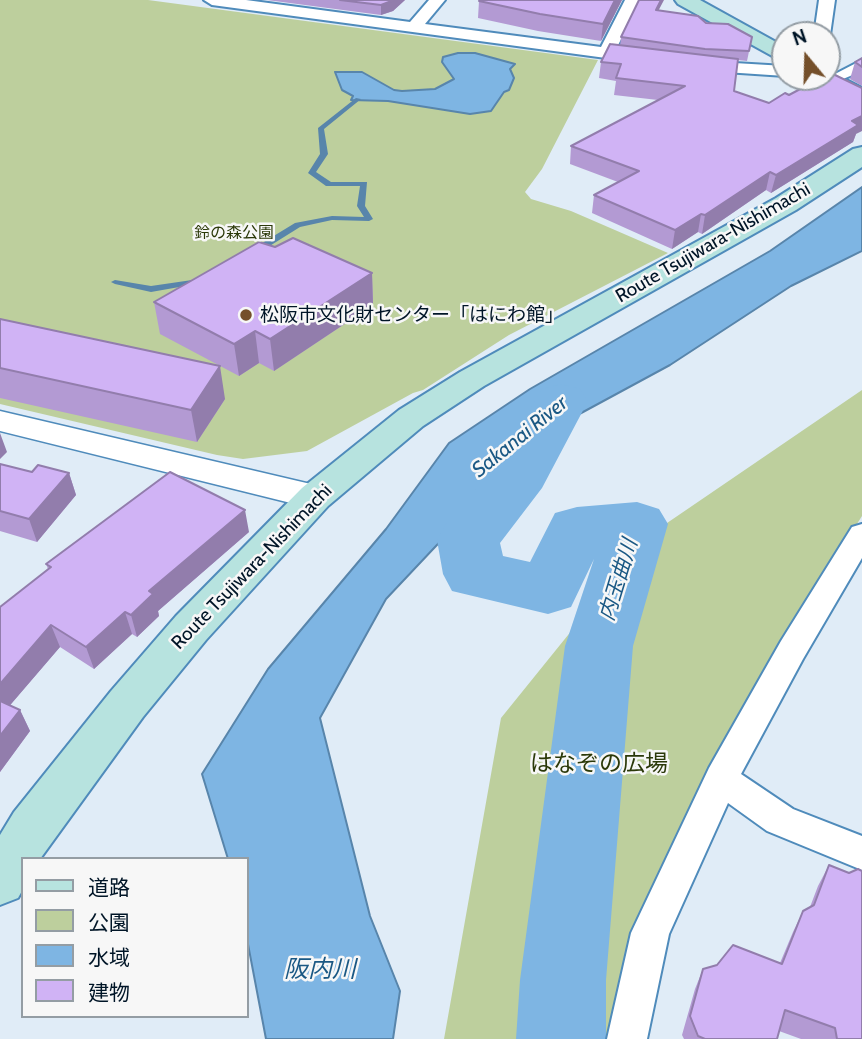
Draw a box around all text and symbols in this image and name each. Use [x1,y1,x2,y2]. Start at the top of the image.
north arrow [771,21,841,91]
text: N [790,25,810,51]
street label: Route Tsujiwara-Nishimachi [612,178,814,308]
park label: 鈴の森公園 [194,223,274,243]
place label: 松阪市文化財センター「はにわ館」 [260,304,564,326]
marker: 松阪市文化財センター「はにわ館」 [238,307,254,323]
water label: Sakanai River [467,391,573,483]
street label: Route Tsujiwara-Nishimachi [167,480,337,654]
water label: 内玉曲川 [595,536,643,624]
park label: はなぞの広場 [530,750,668,778]
legend [21,857,248,1018]
text: 道路 [88,875,130,900]
text: 公園 [88,910,130,935]
text: 水域 [88,945,130,970]
water label: 阪内川 [284,956,356,984]
text: 建物 [88,980,130,1005]

